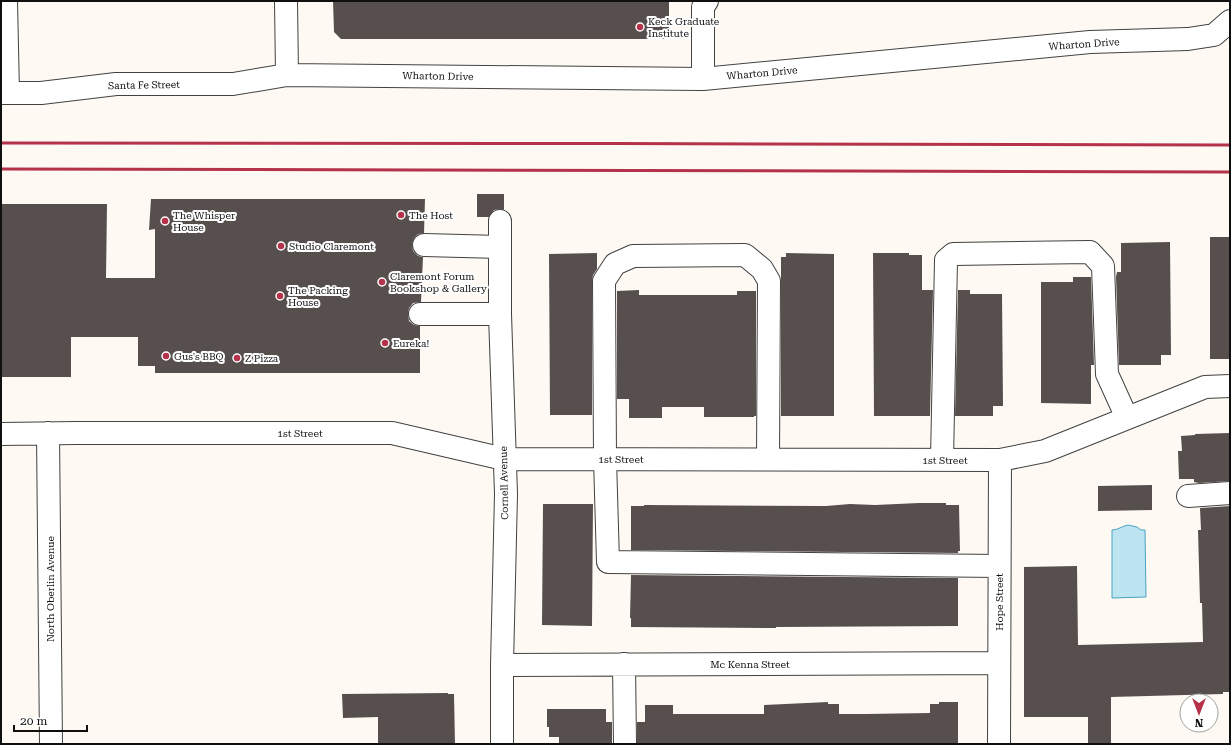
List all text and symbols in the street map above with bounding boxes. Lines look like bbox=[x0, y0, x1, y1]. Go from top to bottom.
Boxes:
place label: Keck Graduate Institute bbox=[648, 16, 720, 39]
marker: Keck Graduate Institute bbox=[635, 22, 645, 32]
street label: Wharton Drive bbox=[1048, 36, 1120, 52]
street label: Wharton Drive bbox=[726, 64, 798, 82]
street label: Wharton Drive bbox=[402, 70, 474, 82]
street label: Santa Fe Street bbox=[108, 79, 180, 91]
place label: The Whisper House bbox=[173, 210, 235, 233]
marker: The Host bbox=[396, 210, 406, 220]
place label: The Host bbox=[409, 210, 453, 221]
marker: The Whisper House bbox=[160, 216, 170, 226]
marker: Studio Claremont bbox=[276, 241, 286, 251]
place label: Studio Claremont bbox=[289, 241, 374, 252]
place label: Claremont Forum Bookshop & Gallery bbox=[390, 271, 487, 294]
marker: Claremont Forum Bookshop & Gallery bbox=[377, 277, 387, 287]
place label: The Packing House bbox=[288, 285, 348, 308]
marker: The Packing House bbox=[275, 291, 285, 301]
marker: Eureka! bbox=[380, 338, 390, 348]
place label: Eureka! bbox=[393, 338, 429, 349]
marker: Gus's BBQ bbox=[161, 351, 171, 361]
place label: Gus's BBQ bbox=[174, 351, 224, 362]
marker: Z Pizza bbox=[232, 353, 242, 363]
place label: Z Pizza bbox=[245, 353, 279, 364]
street label: 1st Street bbox=[277, 428, 323, 439]
street label: Cornell Avenue bbox=[498, 445, 510, 520]
street label: 1st Street bbox=[598, 454, 644, 465]
street label: 1st Street bbox=[922, 455, 968, 466]
street label: North Oberlin Avenue bbox=[45, 535, 56, 642]
street label: Hope Street bbox=[994, 573, 1005, 631]
street label: Mc Kenna Street bbox=[710, 659, 790, 670]
north arrow bbox=[1179, 693, 1219, 733]
scale bar bbox=[14, 707, 87, 733]
text: 20 m bbox=[20, 714, 47, 728]
text: N bbox=[1194, 716, 1203, 729]

